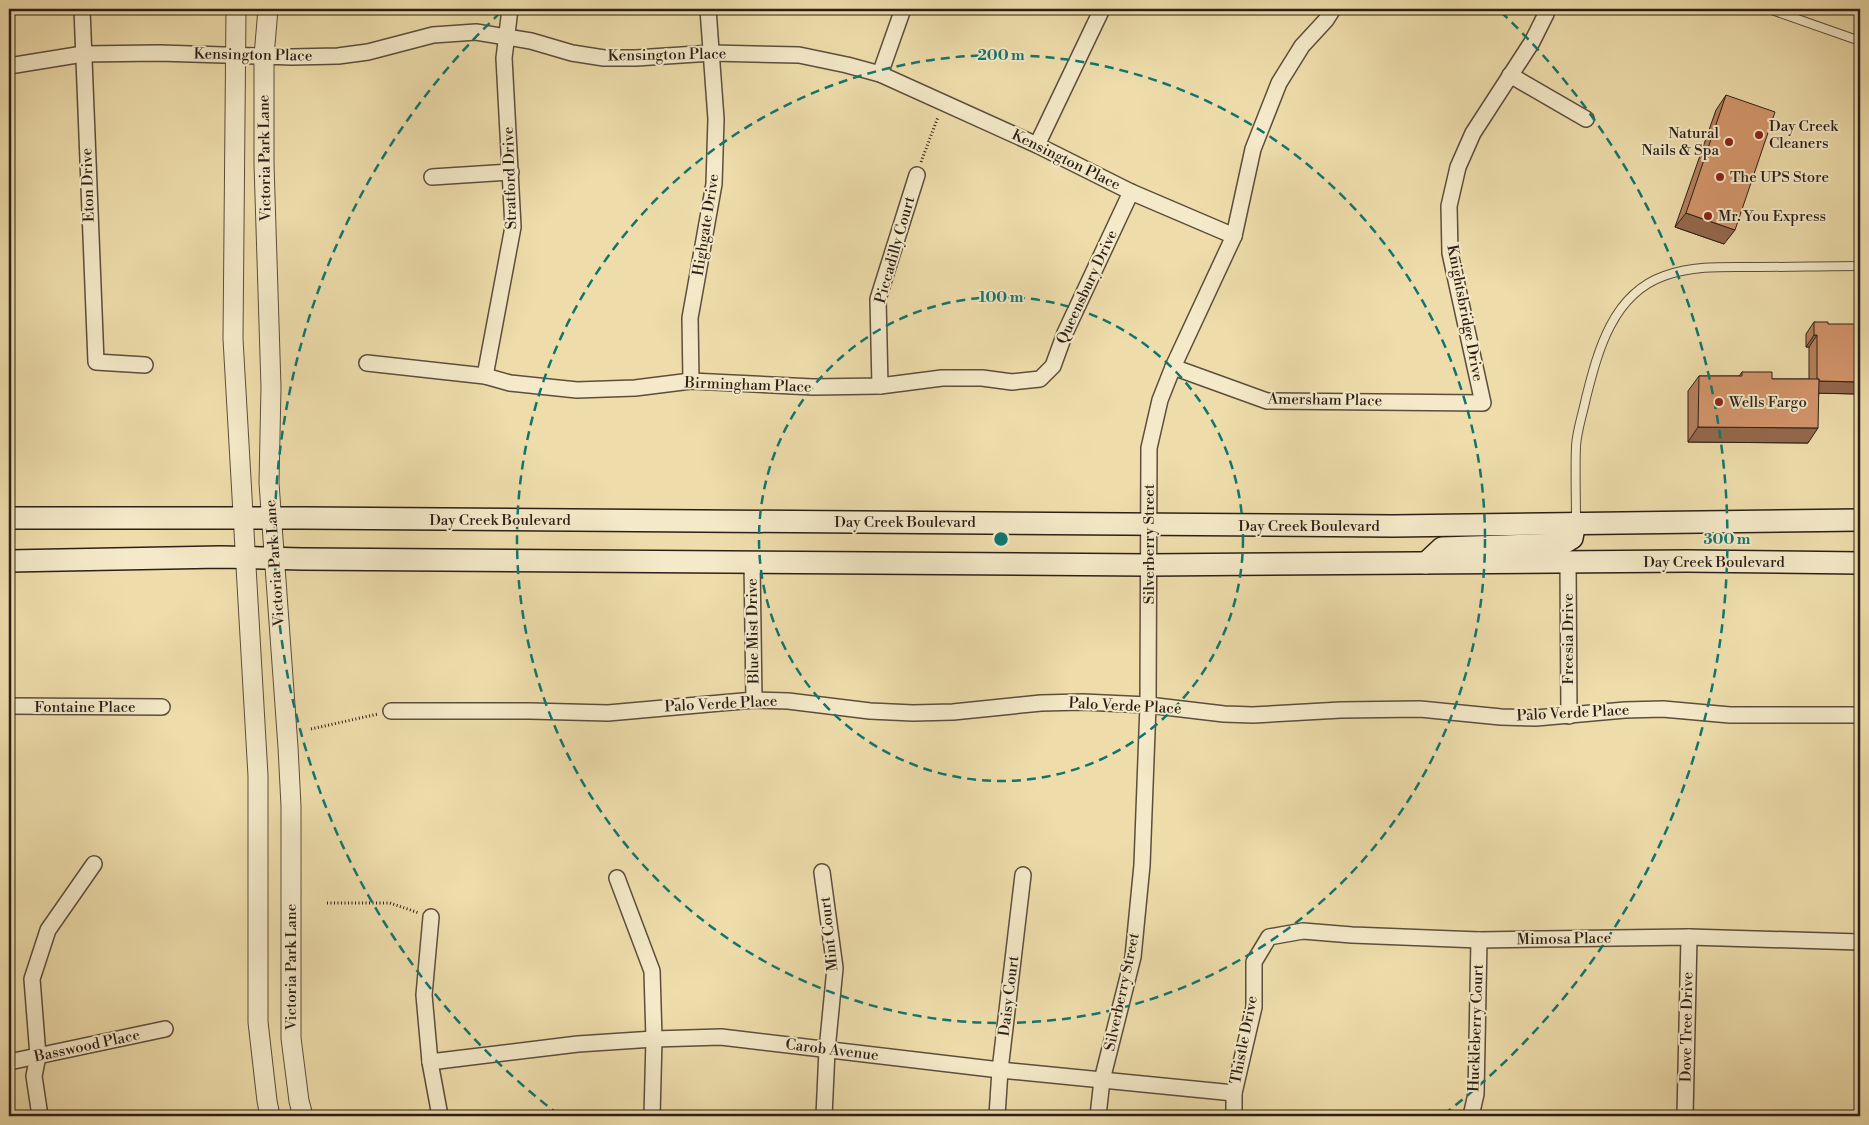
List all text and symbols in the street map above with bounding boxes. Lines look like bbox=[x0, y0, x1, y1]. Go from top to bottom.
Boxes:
street label: Kensington Place bbox=[194, 44, 312, 66]
street label: Kensington Place bbox=[608, 44, 726, 66]
text: 200 m bbox=[977, 46, 1025, 65]
street label: Victoria Park Lane bbox=[254, 94, 276, 223]
place label: Day Creek Cleaners bbox=[1769, 117, 1839, 153]
place label: Natural Nails & Spa bbox=[1641, 124, 1720, 160]
street label: Kensington Place bbox=[1009, 125, 1123, 195]
street label: Stratford Drive bbox=[499, 126, 521, 230]
marker: Day Creek Cleaners bbox=[1753, 129, 1765, 141]
marker: Natural Nails & Spa bbox=[1723, 136, 1735, 148]
street label: Eton Drive bbox=[77, 148, 99, 222]
place label: The UPS Store bbox=[1730, 168, 1829, 187]
marker: The UPS Store bbox=[1714, 171, 1726, 183]
street label: Highgate Drive bbox=[689, 173, 723, 277]
street label: Piccadilly Court bbox=[871, 194, 920, 306]
place label: Mr. You Express bbox=[1718, 207, 1826, 226]
marker: Mr. You Express bbox=[1702, 210, 1714, 222]
street label: Queensbury Drive bbox=[1052, 227, 1122, 347]
street label: Knightsbridge Drive bbox=[1442, 243, 1488, 383]
text: 100 m bbox=[979, 288, 1024, 307]
street label: Birmingham Place bbox=[683, 373, 812, 397]
street label: Amersham Place bbox=[1267, 389, 1382, 410]
place label: Wells Fargo bbox=[1728, 393, 1807, 412]
marker: Wells Fargo bbox=[1713, 396, 1725, 408]
street label: Silverberry Street bbox=[1140, 483, 1159, 604]
street label: Victoria Park Lane bbox=[261, 499, 289, 628]
street label: Day Creek Boulevard bbox=[429, 511, 571, 530]
street label: Day Creek Boulevard bbox=[834, 513, 976, 532]
street label: Day Creek Boulevard bbox=[1238, 517, 1380, 536]
centre of rings bbox=[992, 530, 1010, 548]
text: 300 m bbox=[1704, 530, 1751, 549]
street label: Day Creek Boulevard bbox=[1643, 553, 1785, 572]
street label: Blue Mist Drive bbox=[743, 578, 763, 685]
street label: Freesia Drive bbox=[1559, 593, 1578, 685]
street label: Palo Verde Place bbox=[664, 692, 778, 716]
street label: Palo Verde Place bbox=[1068, 694, 1182, 718]
street label: Fontaine Place bbox=[34, 698, 136, 717]
street label: Palo Verde Place bbox=[1516, 701, 1630, 725]
street label: Mint Court bbox=[816, 895, 842, 972]
street label: Victoria Park Lane bbox=[282, 904, 301, 1031]
street label: Mimosa Place bbox=[1517, 929, 1611, 949]
street label: Silverberry Street bbox=[1100, 931, 1144, 1053]
street label: Daisy Court bbox=[995, 954, 1023, 1037]
street label: Huckleberry Court bbox=[1464, 963, 1488, 1092]
street label: Dove Tree Drive bbox=[1677, 972, 1697, 1082]
street label: Thistle Drive bbox=[1226, 994, 1262, 1086]
street label: Basswood Place bbox=[31, 1026, 142, 1067]
street label: Carob Avenue bbox=[784, 1035, 880, 1065]

